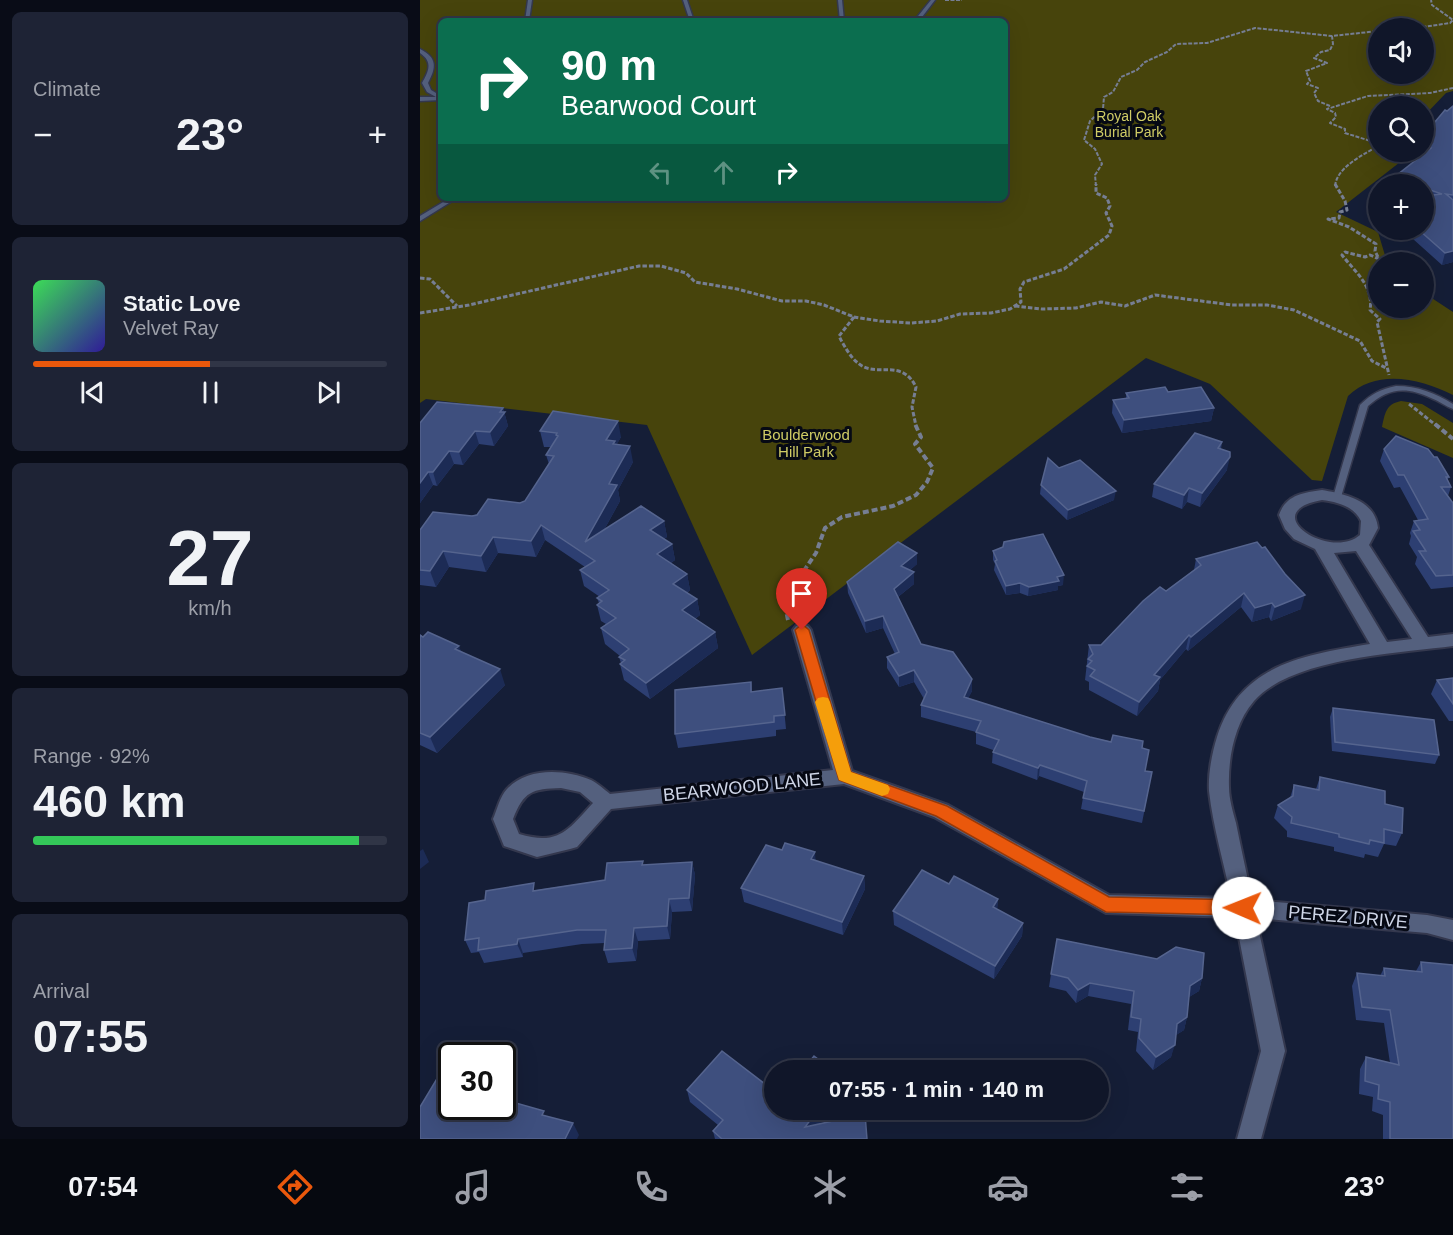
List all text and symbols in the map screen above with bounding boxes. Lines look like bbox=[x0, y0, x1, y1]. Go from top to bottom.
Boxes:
map controls bbox=[1368, 18, 1434, 318]
button: sound bbox=[1368, 18, 1434, 84]
icon: right bbox=[462, 42, 540, 120]
text: 90 m bbox=[561, 42, 657, 89]
text: Climate bbox=[33, 78, 101, 100]
text: Bearwood Court bbox=[561, 91, 756, 121]
button: search bbox=[1368, 96, 1434, 162]
park label: Royal Oak Burial Park bbox=[1095, 108, 1164, 140]
text: 23° bbox=[176, 109, 244, 160]
text: − bbox=[33, 116, 52, 153]
text: + bbox=[368, 116, 387, 153]
icon: left bbox=[644, 156, 677, 189]
icon: ahead bbox=[707, 156, 740, 189]
icon: right bbox=[770, 156, 803, 189]
button: + bbox=[1368, 174, 1434, 240]
button: − bbox=[1368, 252, 1434, 318]
text: Static Love bbox=[123, 291, 240, 316]
text: Velvet Ray bbox=[123, 317, 219, 339]
icon: previous bbox=[76, 376, 109, 409]
icon: pause bbox=[194, 376, 227, 409]
icon: next bbox=[312, 376, 345, 409]
park label: Boulderwood Hill Park bbox=[762, 426, 850, 460]
text: 27 bbox=[167, 514, 253, 602]
pin bbox=[776, 568, 827, 630]
icon: arrive bbox=[785, 577, 818, 610]
text: km/h bbox=[188, 597, 232, 619]
text: Range · 92% bbox=[33, 745, 150, 767]
street label: BEARWOOD LANE bbox=[662, 769, 822, 805]
text: 460 km bbox=[33, 776, 186, 827]
position arrow bbox=[1211, 876, 1275, 940]
street label: PEREZ DRIVE bbox=[1287, 902, 1409, 932]
text: Arrival bbox=[33, 980, 90, 1002]
text: 07:55 bbox=[33, 1011, 148, 1062]
speed limit sign: 30 bbox=[438, 1042, 516, 1120]
text: 07:55 · 1 min · 140 m bbox=[829, 1077, 1044, 1102]
icon: directions bbox=[274, 1166, 316, 1208]
icon: music bbox=[452, 1166, 494, 1208]
icon: phone bbox=[630, 1166, 672, 1208]
icon: climate bbox=[809, 1166, 851, 1208]
icon: car bbox=[987, 1166, 1029, 1208]
icon: filters bbox=[1166, 1166, 1208, 1208]
text: 07:54 bbox=[68, 1172, 137, 1202]
text: 23° bbox=[1344, 1172, 1385, 1202]

